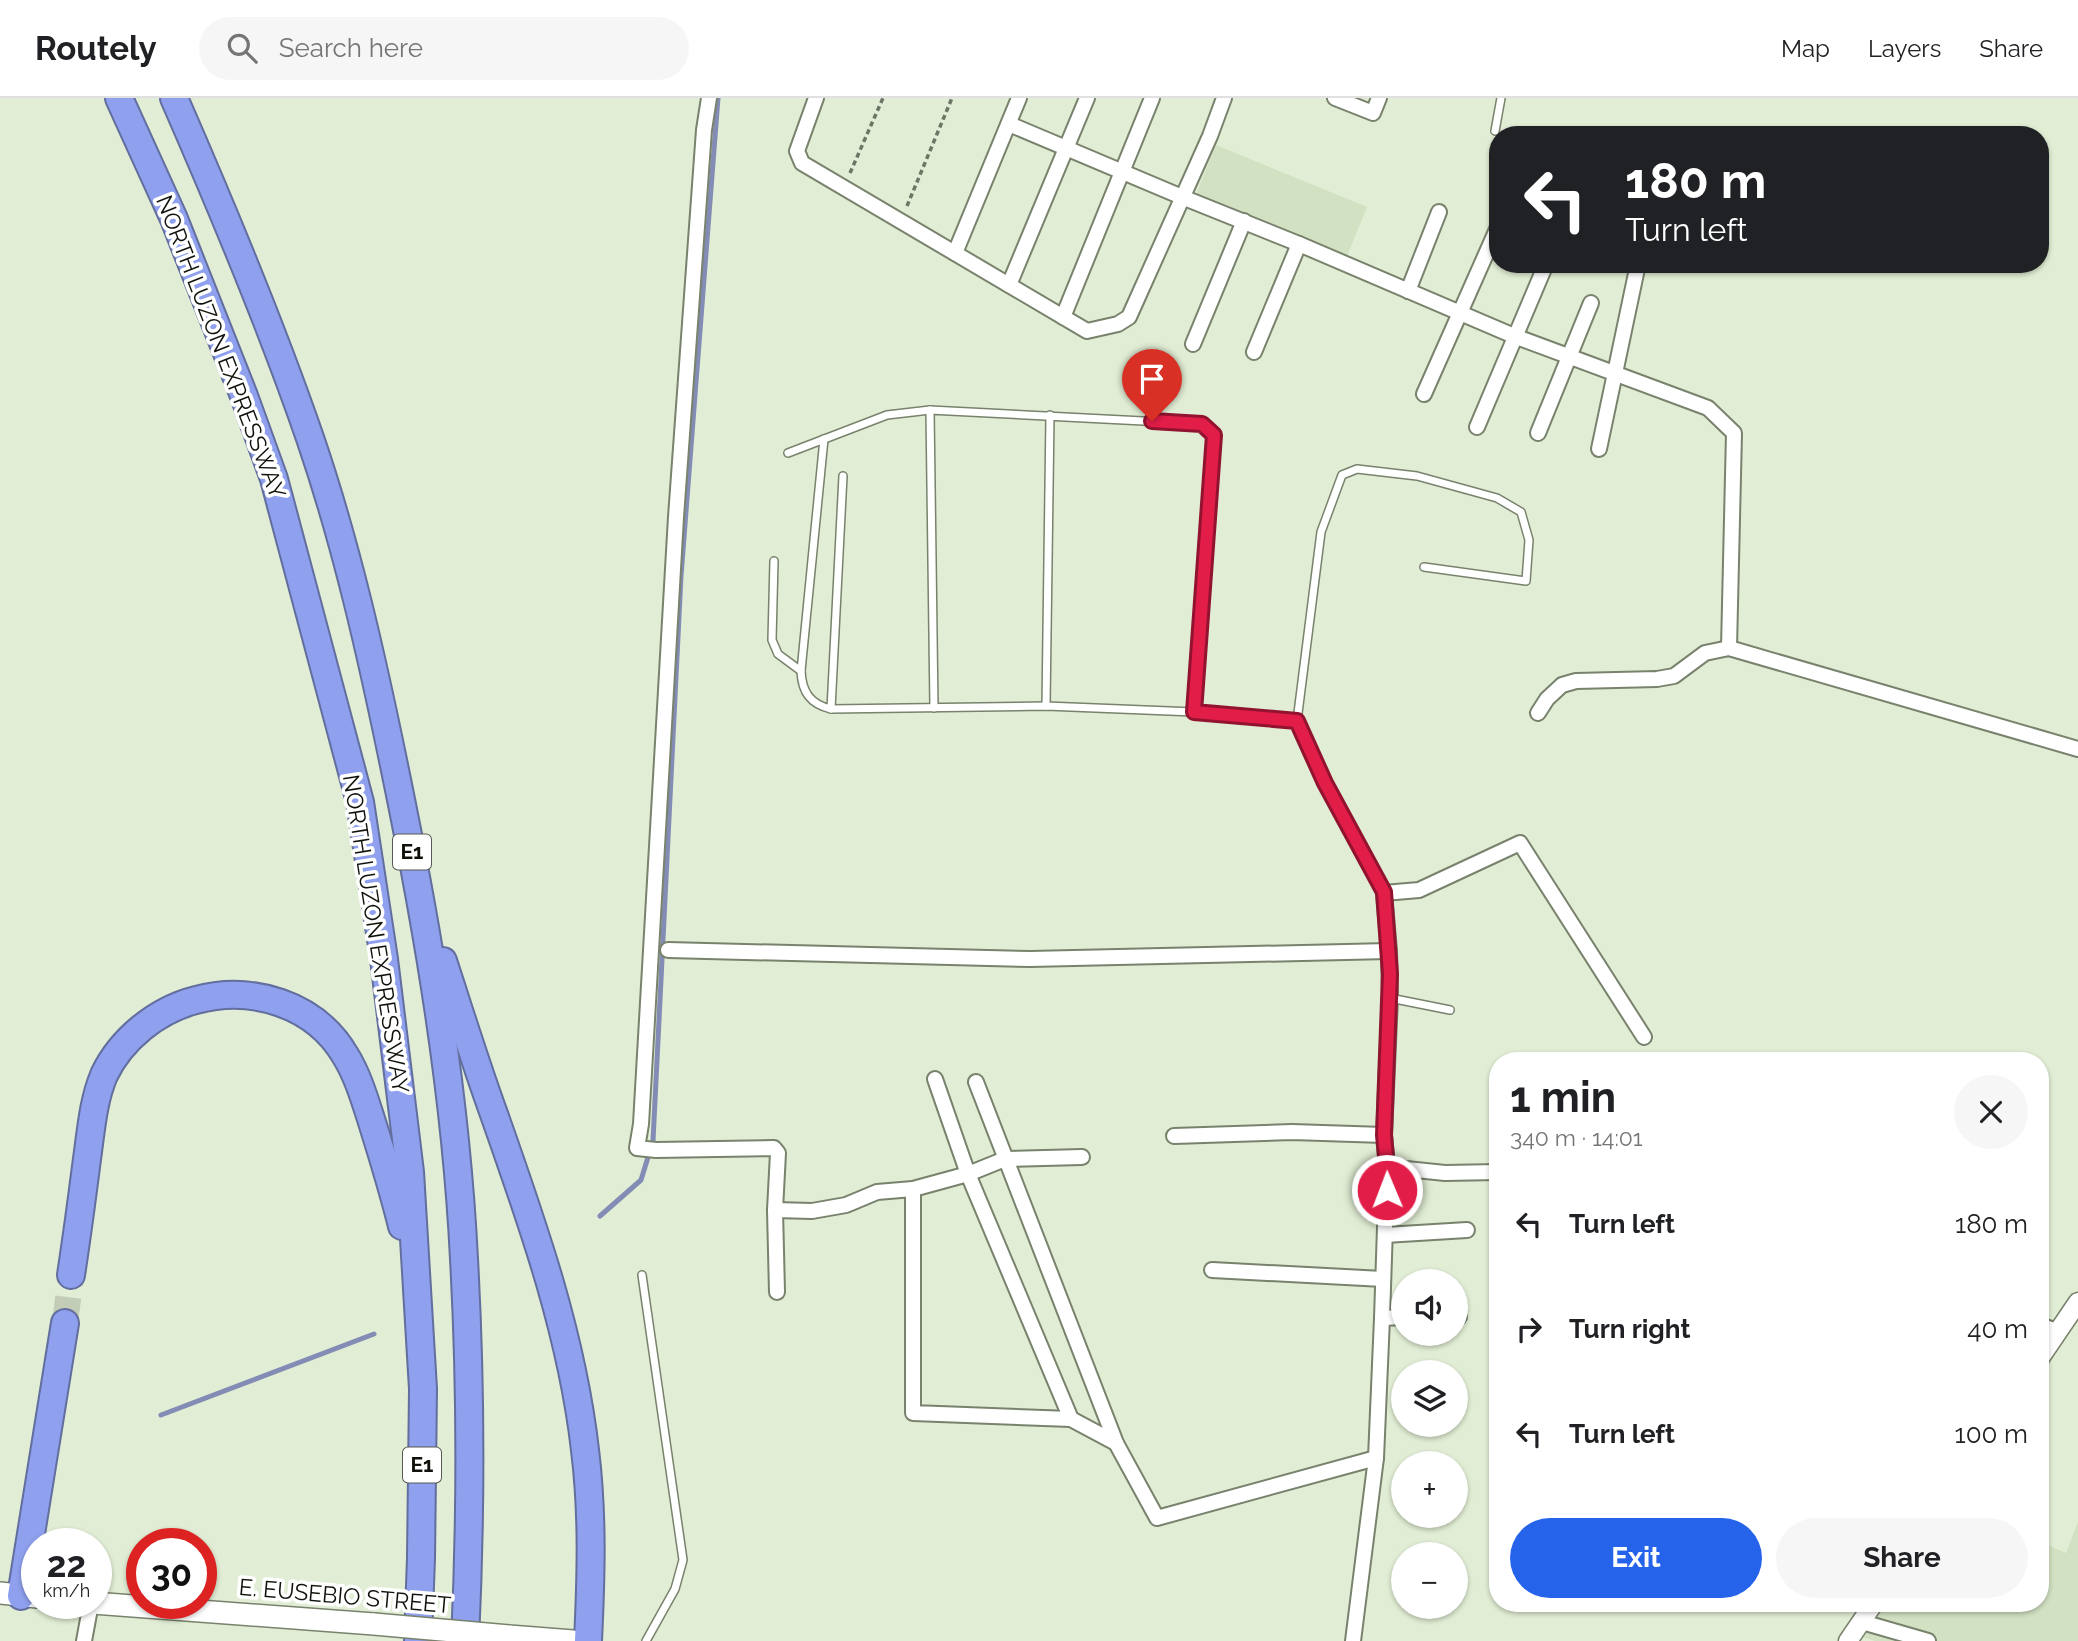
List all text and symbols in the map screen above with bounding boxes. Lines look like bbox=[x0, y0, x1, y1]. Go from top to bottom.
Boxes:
search box bbox=[199, 17, 689, 80]
text: Routely bbox=[35, 29, 157, 68]
icon: search bbox=[223, 29, 261, 67]
text: Search here bbox=[279, 33, 423, 63]
text: Map bbox=[1781, 34, 1830, 63]
text: Layers bbox=[1868, 34, 1941, 63]
text: Share bbox=[1979, 34, 2043, 63]
text: 180 m bbox=[1625, 152, 1766, 209]
icon: left bbox=[1510, 154, 1601, 245]
street label: NORTH LUZON EXPRESSWAY bbox=[151, 191, 292, 502]
text: Turn left bbox=[1625, 211, 1747, 248]
pin bbox=[1122, 349, 1182, 421]
icon: arrive bbox=[1133, 360, 1171, 398]
street label: NORTH LUZON EXPRESSWAY bbox=[338, 773, 415, 1095]
road number: E1 bbox=[393, 834, 431, 870]
text: 1 min bbox=[1510, 1073, 1616, 1122]
button: close bbox=[1954, 1075, 2028, 1149]
text: 340 m · 14:01 bbox=[1510, 1124, 1643, 1151]
position arrow bbox=[1350, 1153, 1424, 1227]
icon: left bbox=[1510, 1205, 1548, 1243]
text: Turn left bbox=[1569, 1209, 1675, 1239]
text: 180 m bbox=[1955, 1209, 2028, 1239]
map controls bbox=[1391, 1269, 1468, 1619]
button: sound bbox=[1391, 1269, 1468, 1346]
icon: right bbox=[1510, 1310, 1548, 1348]
text: Turn right bbox=[1569, 1314, 1690, 1344]
text: 40 m bbox=[1967, 1314, 2028, 1344]
button: layers bbox=[1391, 1360, 1468, 1437]
icon: left bbox=[1510, 1415, 1548, 1453]
text: Turn left bbox=[1569, 1419, 1675, 1449]
text: 100 m bbox=[1955, 1419, 2028, 1449]
road number: E1 bbox=[403, 1448, 441, 1482]
button: + bbox=[1391, 1451, 1468, 1528]
button: Exit bbox=[1510, 1518, 1762, 1598]
button: Share bbox=[1776, 1518, 2028, 1598]
speed limit sign: 30 bbox=[126, 1528, 217, 1619]
button: − bbox=[1391, 1542, 1468, 1619]
text: 22 bbox=[47, 1544, 86, 1585]
street label: E. EUSEBIO STREET bbox=[238, 1573, 452, 1618]
text: km/h bbox=[43, 1580, 90, 1601]

